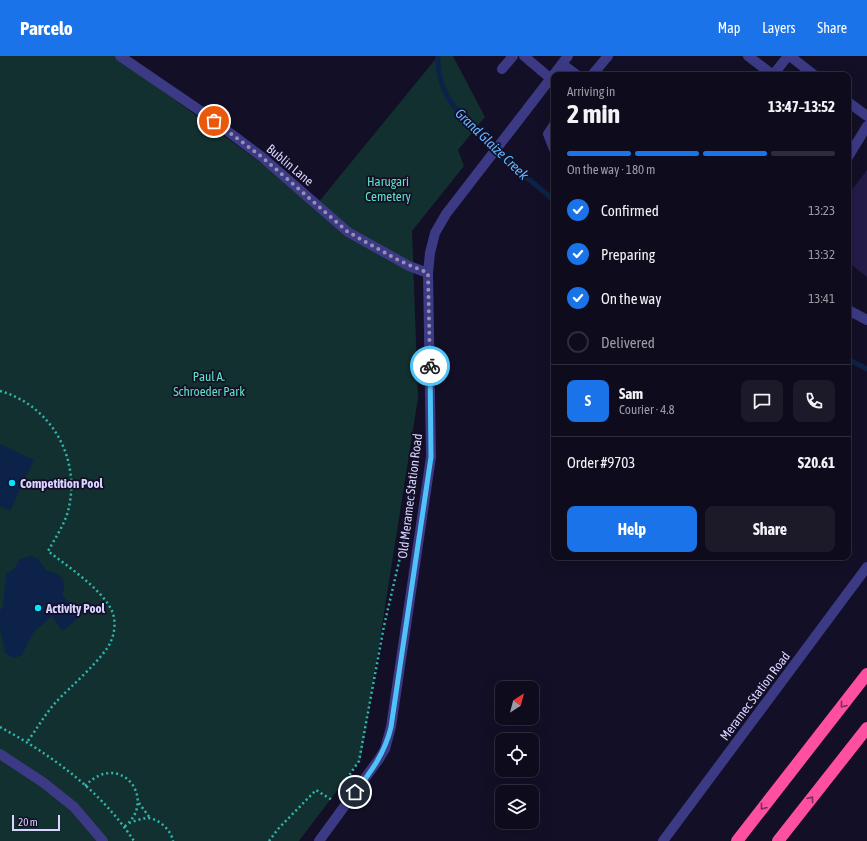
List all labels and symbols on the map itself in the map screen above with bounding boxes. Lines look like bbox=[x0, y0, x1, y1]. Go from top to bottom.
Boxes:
pin bbox=[197, 104, 231, 138]
water label: Grand Glaize Creek bbox=[452, 105, 532, 183]
street label: Bublin Lane bbox=[264, 141, 316, 189]
park label: Harugari Cemetery bbox=[365, 174, 411, 204]
courier bbox=[410, 346, 450, 386]
park label: Paul A. Schroeder Park bbox=[173, 369, 245, 399]
street label: Old Meramec Station Road bbox=[395, 433, 425, 559]
place label: Competition Pool bbox=[20, 476, 104, 491]
marker: Competition Pool bbox=[7, 478, 17, 488]
place label: Activity Pool bbox=[45, 601, 106, 616]
marker: Activity Pool bbox=[33, 603, 43, 613]
street label: Meramec Station Road bbox=[717, 649, 793, 743]
north arrow bbox=[495, 681, 539, 725]
one-way arrow bbox=[841, 701, 848, 708]
pin bbox=[338, 775, 372, 809]
one-way arrow bbox=[807, 797, 814, 804]
one-way arrow bbox=[760, 803, 767, 810]
scale bar bbox=[12, 813, 60, 832]

